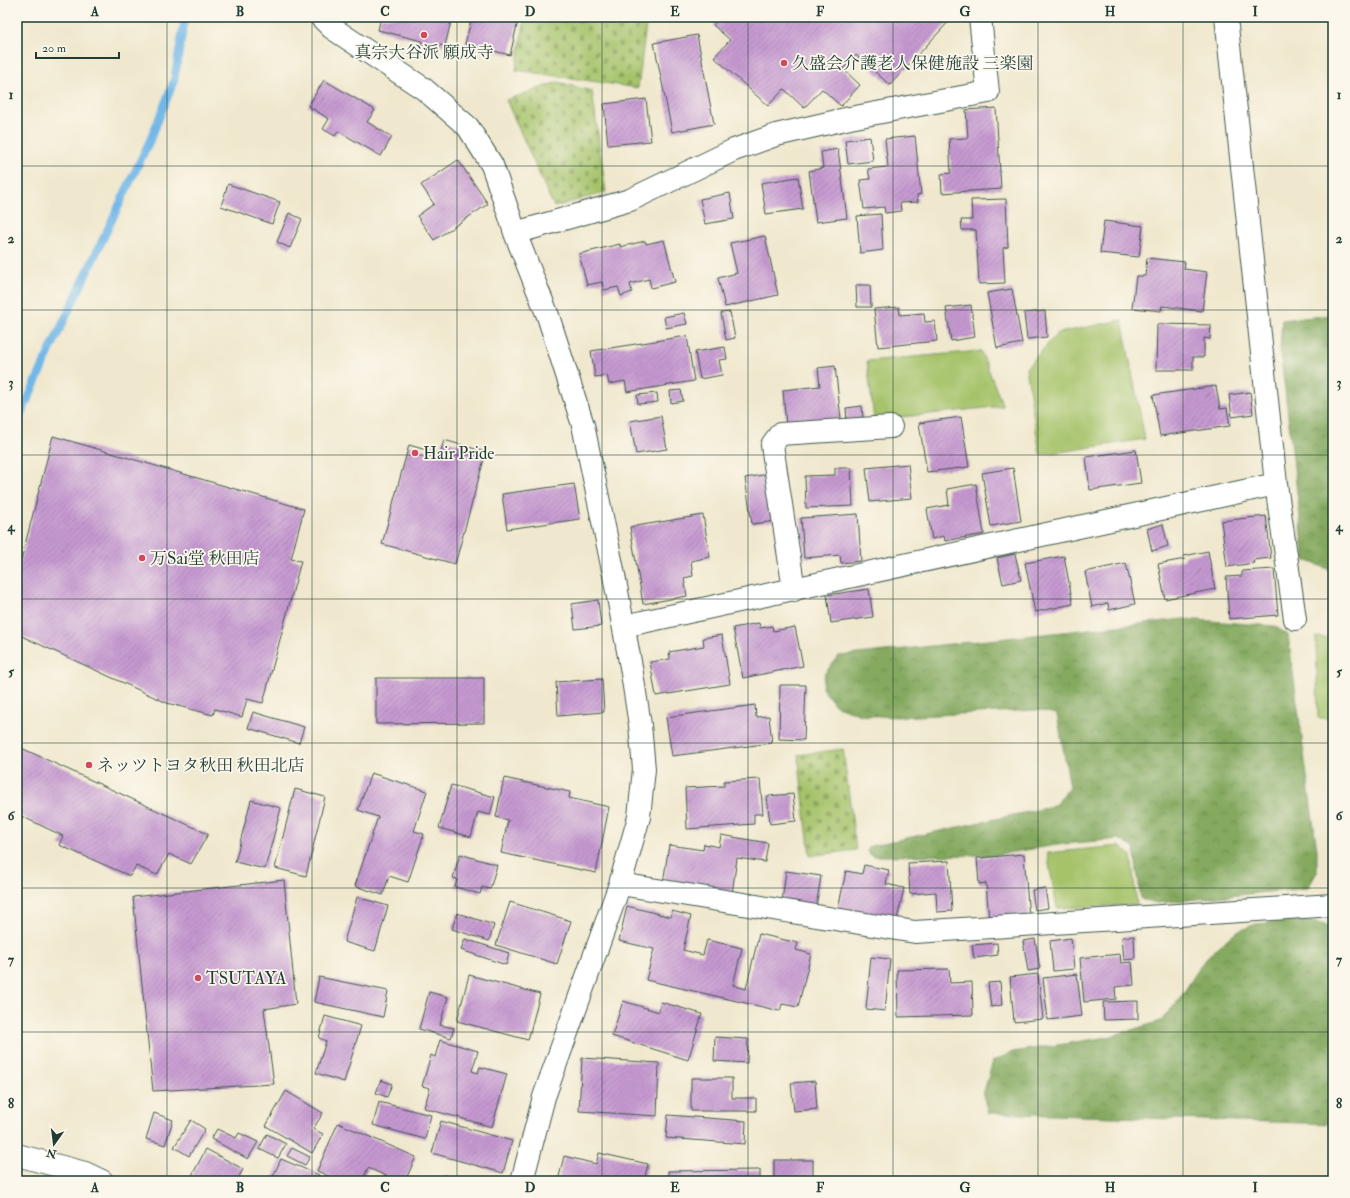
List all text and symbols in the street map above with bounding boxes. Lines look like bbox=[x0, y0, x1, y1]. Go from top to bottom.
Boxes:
text: A bbox=[90, 4, 100, 20]
text: B bbox=[236, 4, 244, 20]
text: C bbox=[380, 4, 390, 20]
text: D bbox=[525, 4, 536, 20]
text: E bbox=[670, 4, 680, 20]
text: F bbox=[816, 4, 825, 20]
text: G bbox=[960, 4, 971, 20]
text: H bbox=[1105, 4, 1116, 20]
text: I bbox=[1252, 4, 1258, 20]
marker: 真宗大谷派 願成寺 bbox=[419, 30, 429, 40]
scale bar bbox=[36, 34, 119, 60]
text: 20 m bbox=[42, 41, 67, 56]
place label: 真宗大谷派 願成寺 bbox=[354, 42, 494, 63]
place label: 久盛会介護老人保健施設 三楽園 bbox=[792, 53, 1034, 74]
marker: 久盛会介護老人保健施設 三楽園 bbox=[779, 58, 789, 68]
text: 1 bbox=[9, 87, 14, 103]
text: 1 bbox=[1337, 87, 1342, 103]
text: 2 bbox=[8, 231, 15, 247]
text: 2 bbox=[1336, 231, 1343, 247]
text: 3 bbox=[9, 375, 14, 391]
text: 3 bbox=[1337, 375, 1342, 391]
place label: Hair Pride bbox=[423, 443, 494, 464]
marker: Hair Pride bbox=[410, 448, 420, 458]
text: 4 bbox=[6, 519, 15, 535]
text: 4 bbox=[1334, 519, 1343, 535]
place label: 万Sai堂 秋田店 bbox=[150, 548, 260, 569]
marker: 万Sai堂 秋田店 bbox=[137, 553, 147, 563]
text: 5 bbox=[8, 664, 14, 680]
text: 5 bbox=[1336, 664, 1342, 680]
place label: ネッツトヨタ秋田 秋田北店 bbox=[97, 755, 305, 776]
marker: ネッツトヨタ秋田 秋田北店 bbox=[84, 760, 94, 770]
text: 6 bbox=[8, 808, 16, 824]
text: 6 bbox=[1336, 808, 1344, 824]
text: 7 bbox=[8, 952, 15, 968]
text: 7 bbox=[1336, 952, 1343, 968]
place label: TSUTAYA bbox=[206, 968, 287, 989]
marker: TSUTAYA bbox=[193, 973, 203, 983]
text: 8 bbox=[8, 1096, 14, 1112]
text: 8 bbox=[1336, 1096, 1342, 1112]
north arrow bbox=[34, 1124, 74, 1164]
text: N bbox=[44, 1145, 59, 1161]
text: A bbox=[90, 1180, 100, 1196]
text: B bbox=[236, 1180, 244, 1196]
text: C bbox=[380, 1180, 390, 1196]
text: D bbox=[525, 1180, 536, 1196]
text: E bbox=[670, 1180, 680, 1196]
text: F bbox=[816, 1180, 825, 1196]
text: G bbox=[960, 1180, 971, 1196]
text: H bbox=[1105, 1180, 1116, 1196]
text: I bbox=[1252, 1180, 1258, 1196]

